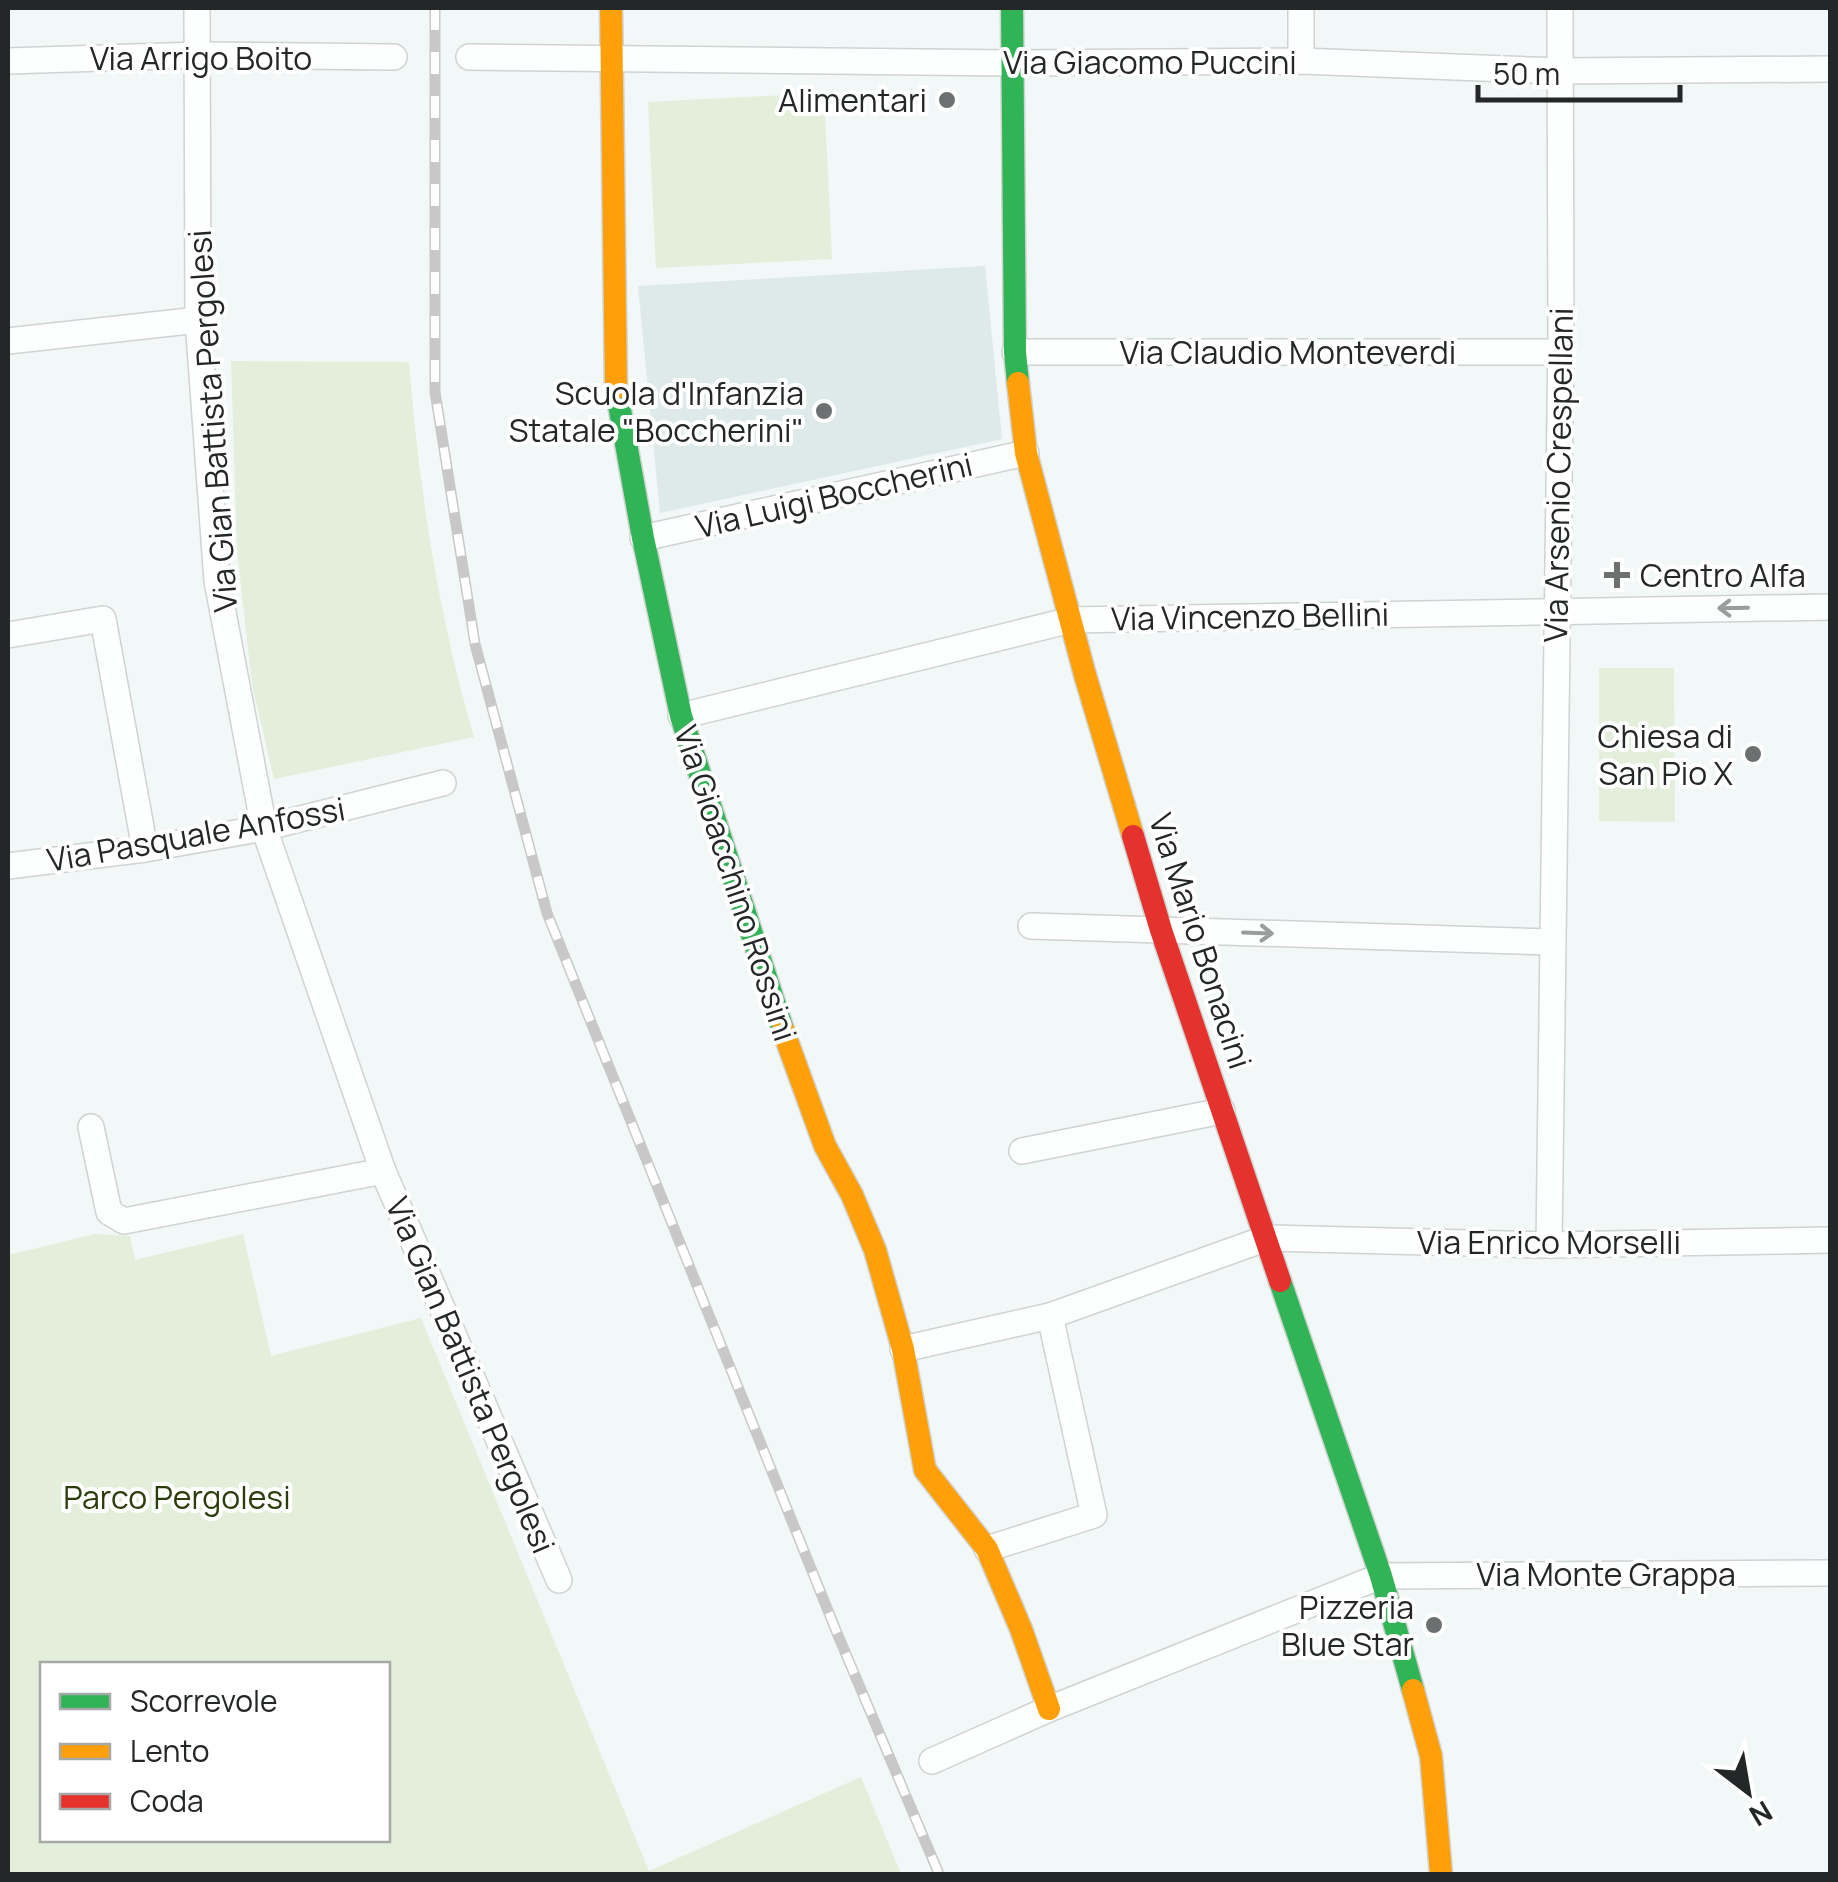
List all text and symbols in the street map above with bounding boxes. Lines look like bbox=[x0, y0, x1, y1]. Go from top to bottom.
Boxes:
street label: Via Arrigo Boito bbox=[90, 36, 312, 80]
street label: Via Giacomo Puccini bbox=[1003, 40, 1297, 84]
scale bar bbox=[1478, 40, 1680, 102]
text: 50 m bbox=[1493, 53, 1560, 94]
place label: Alimentari bbox=[778, 78, 927, 122]
marker: Alimentari bbox=[936, 89, 958, 111]
street label: Via Gian Battista Pergolesi bbox=[177, 228, 247, 614]
street label: Via Arsenio Crespellani bbox=[1533, 307, 1583, 643]
street label: Via Claudio Monteverdi bbox=[1120, 330, 1456, 374]
place label: Scuola d'Infanzia Statale "Boccherini" bbox=[509, 371, 804, 452]
marker: Scuola d'Infanzia Statale "Boccherini" bbox=[813, 400, 835, 422]
street label: Via Luigi Boccherini bbox=[691, 442, 977, 548]
place label: Centro Alfa bbox=[1640, 553, 1806, 597]
marker: Centro Alfa bbox=[1604, 562, 1630, 588]
street label: Via Vincenzo Bellini bbox=[1111, 592, 1389, 640]
one-way arrow bbox=[1718, 599, 1750, 618]
place label: Chiesa di San Pio X bbox=[1598, 714, 1734, 795]
street label: Via Gioacchino Rossini bbox=[664, 720, 808, 1046]
marker: Chiesa di San Pio X bbox=[1742, 743, 1764, 765]
street label: Via Pasquale Anfossi bbox=[44, 786, 348, 882]
street label: Via Mario Bonacini bbox=[1139, 808, 1263, 1074]
one-way arrow bbox=[1242, 924, 1274, 943]
street label: Via Gian Battista Pergolesi bbox=[376, 1190, 566, 1560]
street label: Via Enrico Morselli bbox=[1417, 1220, 1681, 1264]
park label: Parco Pergolesi bbox=[63, 1475, 291, 1519]
street label: Via Monte Grappa bbox=[1476, 1552, 1736, 1596]
place label: Pizzeria Blue Star bbox=[1281, 1585, 1414, 1666]
marker: Pizzeria Blue Star bbox=[1423, 1614, 1445, 1636]
legend bbox=[40, 1662, 390, 1842]
text: Scorrevole bbox=[130, 1680, 278, 1721]
text: Lento bbox=[130, 1730, 209, 1771]
north arrow bbox=[1698, 1742, 1798, 1842]
text: Coda bbox=[130, 1780, 204, 1821]
text: N bbox=[1743, 1793, 1780, 1836]

